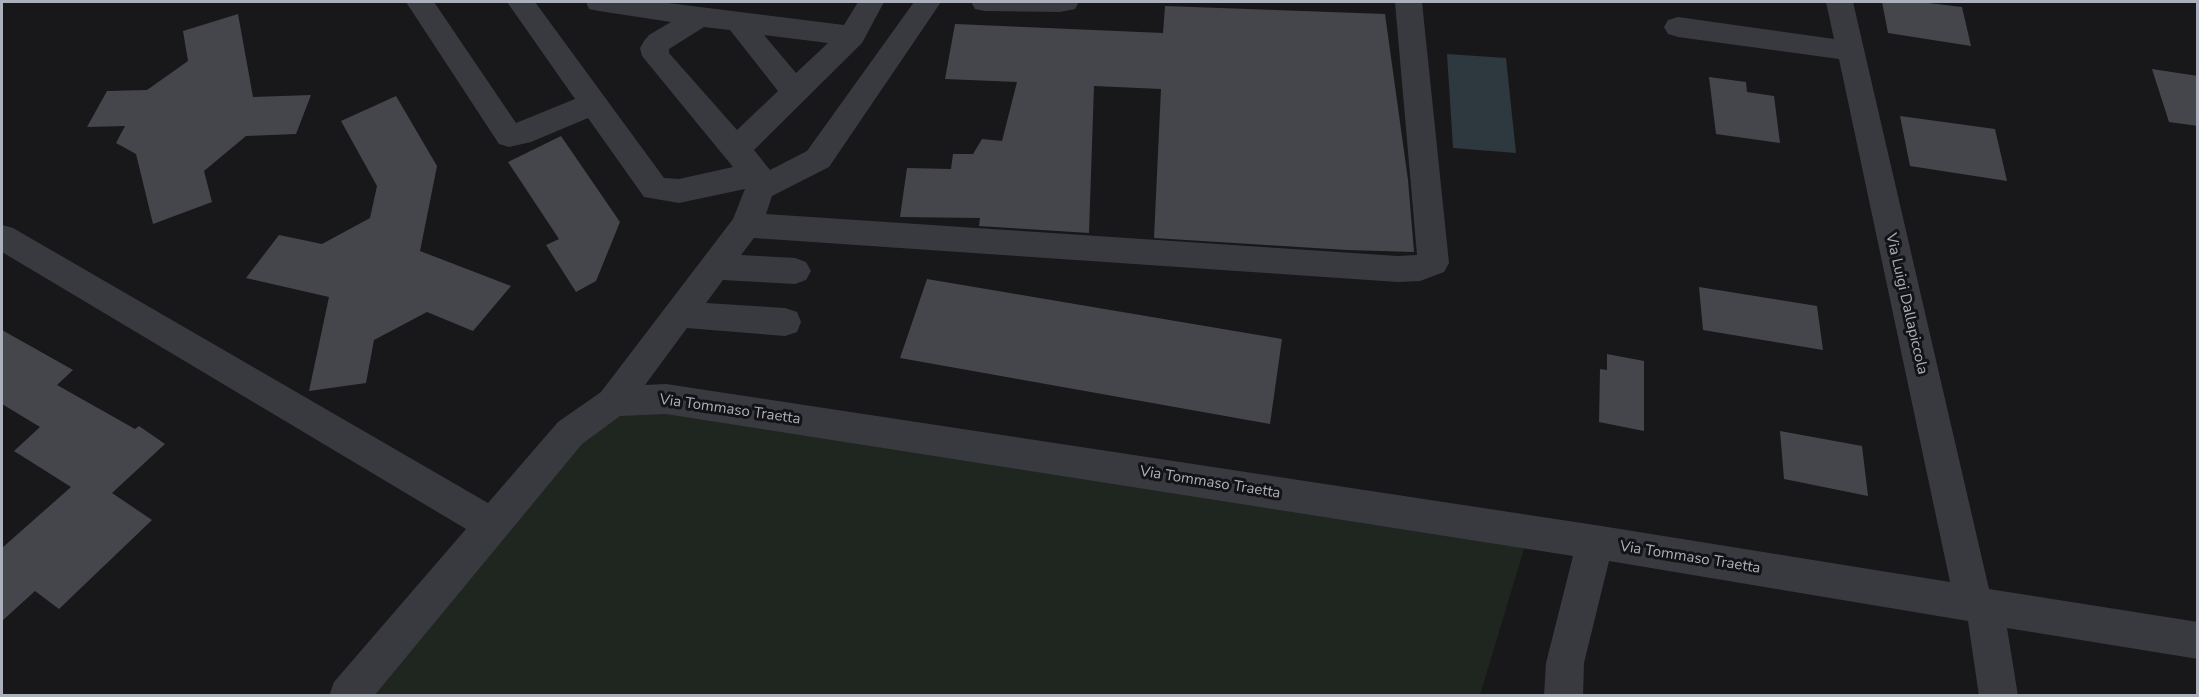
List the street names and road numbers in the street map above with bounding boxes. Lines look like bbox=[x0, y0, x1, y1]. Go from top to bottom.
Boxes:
street label: Via Luigi Dallapiccola bbox=[1881, 232, 1931, 376]
street label: Via Tommaso Traetta bbox=[658, 391, 802, 429]
street label: Via Tommaso Traetta bbox=[1138, 463, 1282, 503]
street label: Via Tommaso Traetta bbox=[1618, 538, 1762, 578]

